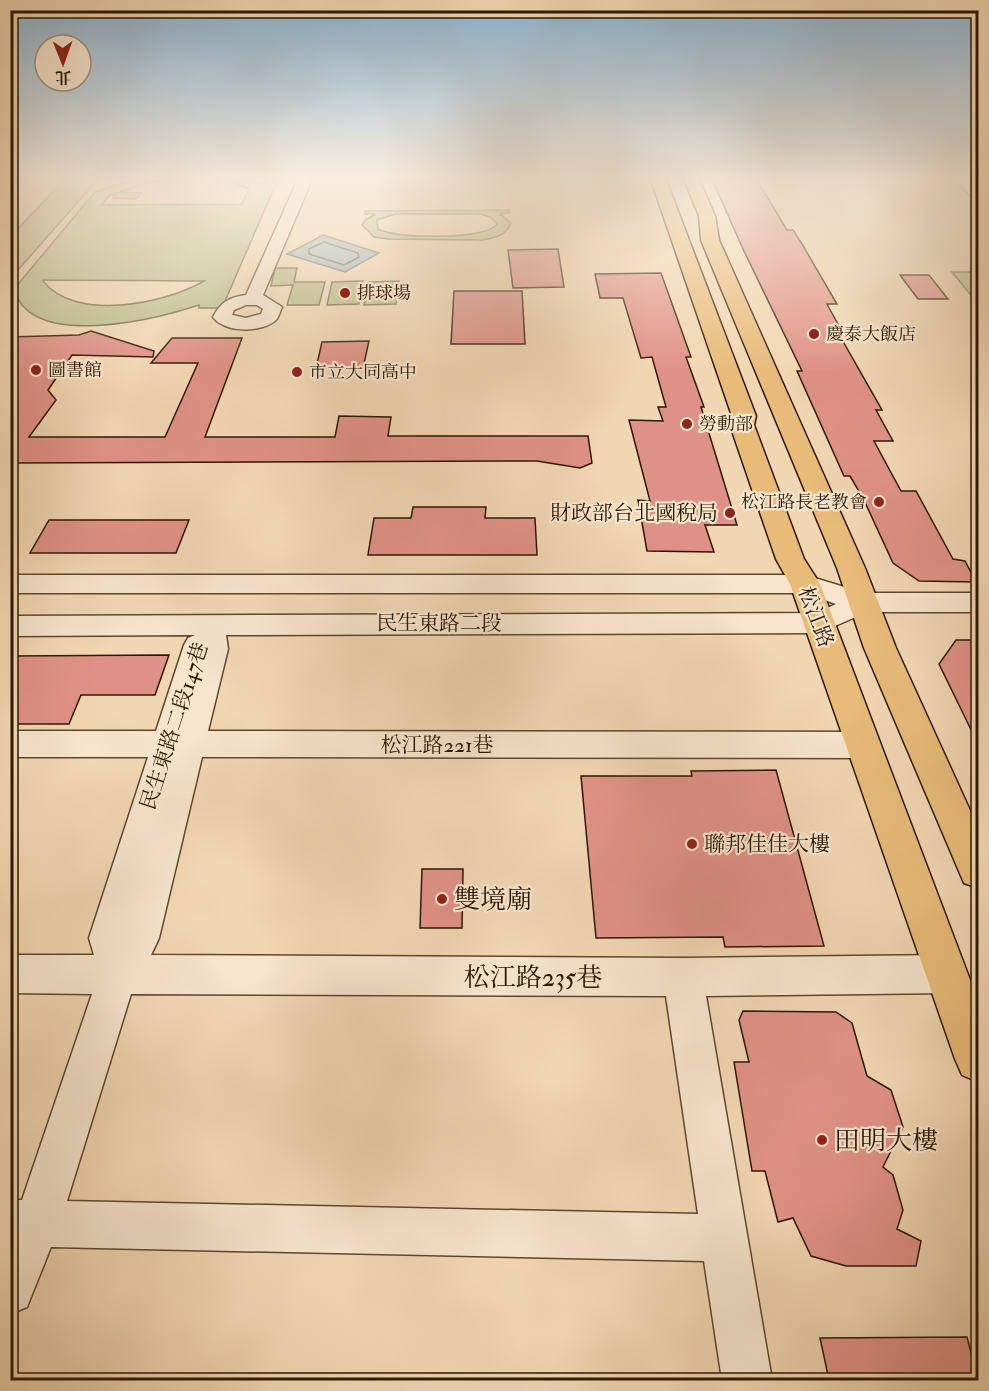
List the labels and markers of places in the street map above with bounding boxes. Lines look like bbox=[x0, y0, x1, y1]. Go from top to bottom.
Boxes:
place label: 排球場 bbox=[357, 282, 411, 305]
marker: 排球場 bbox=[338, 286, 352, 300]
place label: 慶泰大飯店 bbox=[826, 323, 916, 346]
marker: 慶泰大飯店 bbox=[807, 327, 821, 341]
place label: 圖書館 bbox=[48, 359, 102, 382]
place label: 市立大同高中 bbox=[309, 361, 417, 384]
marker: 圖書館 bbox=[29, 363, 43, 377]
marker: 市立大同高中 bbox=[290, 365, 304, 379]
place label: 勞動部 bbox=[699, 413, 753, 436]
marker: 勞動部 bbox=[680, 417, 694, 431]
place label: 松江路長老教會 bbox=[741, 491, 867, 514]
marker: 松江路長老教會 bbox=[872, 495, 886, 509]
place label: 財政部台北國稅局 bbox=[550, 500, 718, 527]
marker: 財政部台北國稅局 bbox=[723, 506, 737, 520]
place label: 聯邦佳佳大樓 bbox=[704, 831, 830, 858]
marker: 聯邦佳佳大樓 bbox=[685, 837, 699, 851]
place label: 雙境廟 bbox=[454, 884, 532, 916]
marker: 雙境廟 bbox=[435, 892, 449, 906]
place label: 田明大樓 bbox=[834, 1125, 938, 1157]
marker: 田明大樓 bbox=[815, 1133, 829, 1147]

